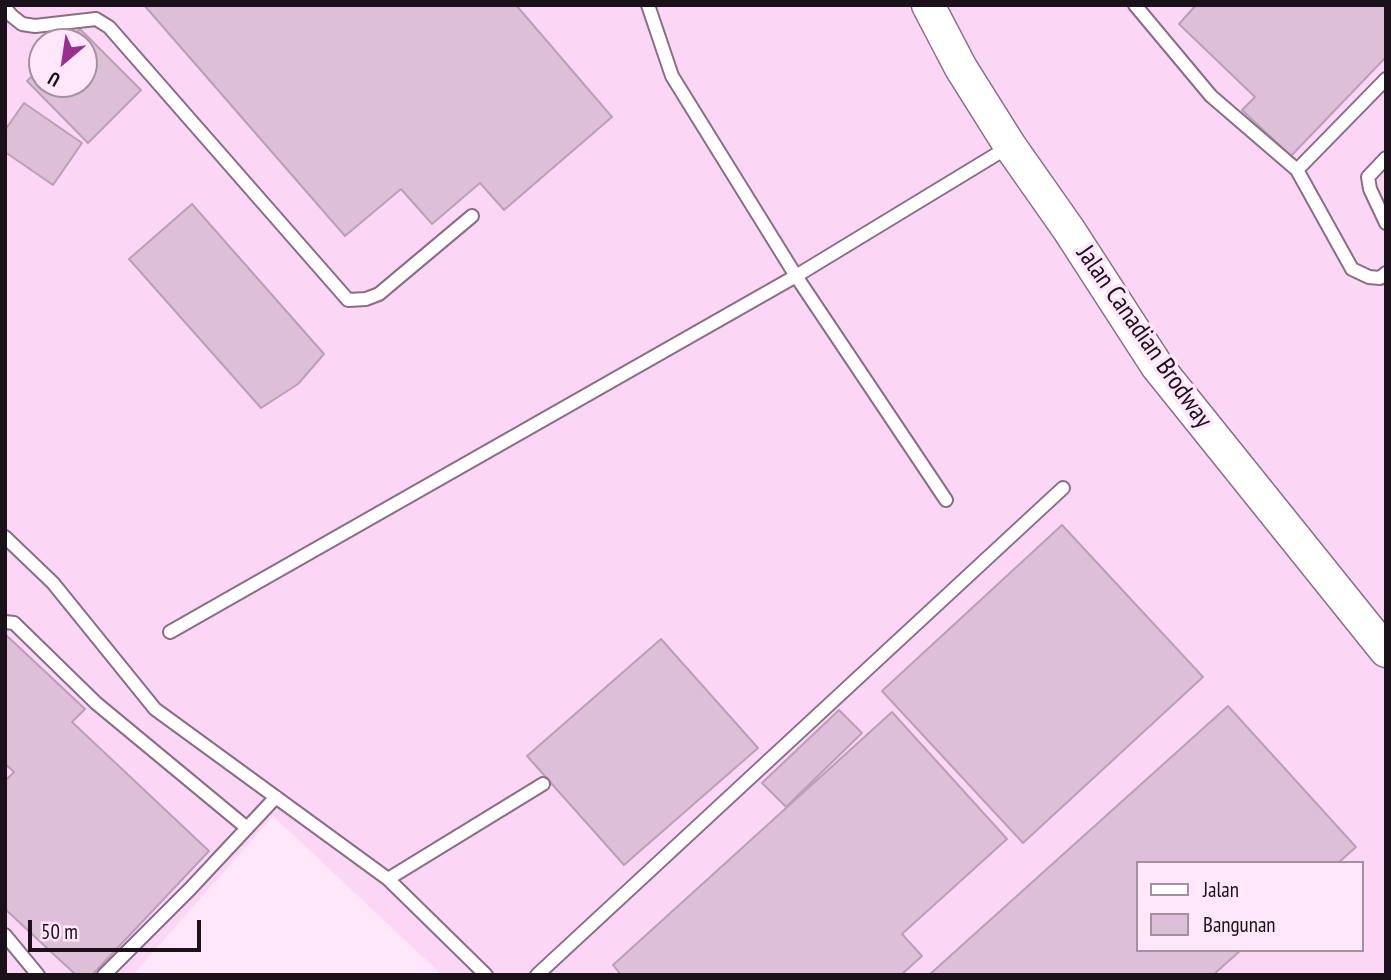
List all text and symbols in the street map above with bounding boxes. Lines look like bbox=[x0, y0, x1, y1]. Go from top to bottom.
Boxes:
north arrow bbox=[28, 28, 98, 98]
text: U bbox=[44, 67, 64, 92]
street label: Jalan Canadian Brodway bbox=[1069, 240, 1219, 434]
legend bbox=[1136, 861, 1363, 952]
text: Jalan bbox=[1203, 876, 1239, 903]
scale bar bbox=[32, 906, 205, 950]
text: Bangunan bbox=[1203, 911, 1276, 938]
text: 50 m bbox=[41, 918, 78, 945]

